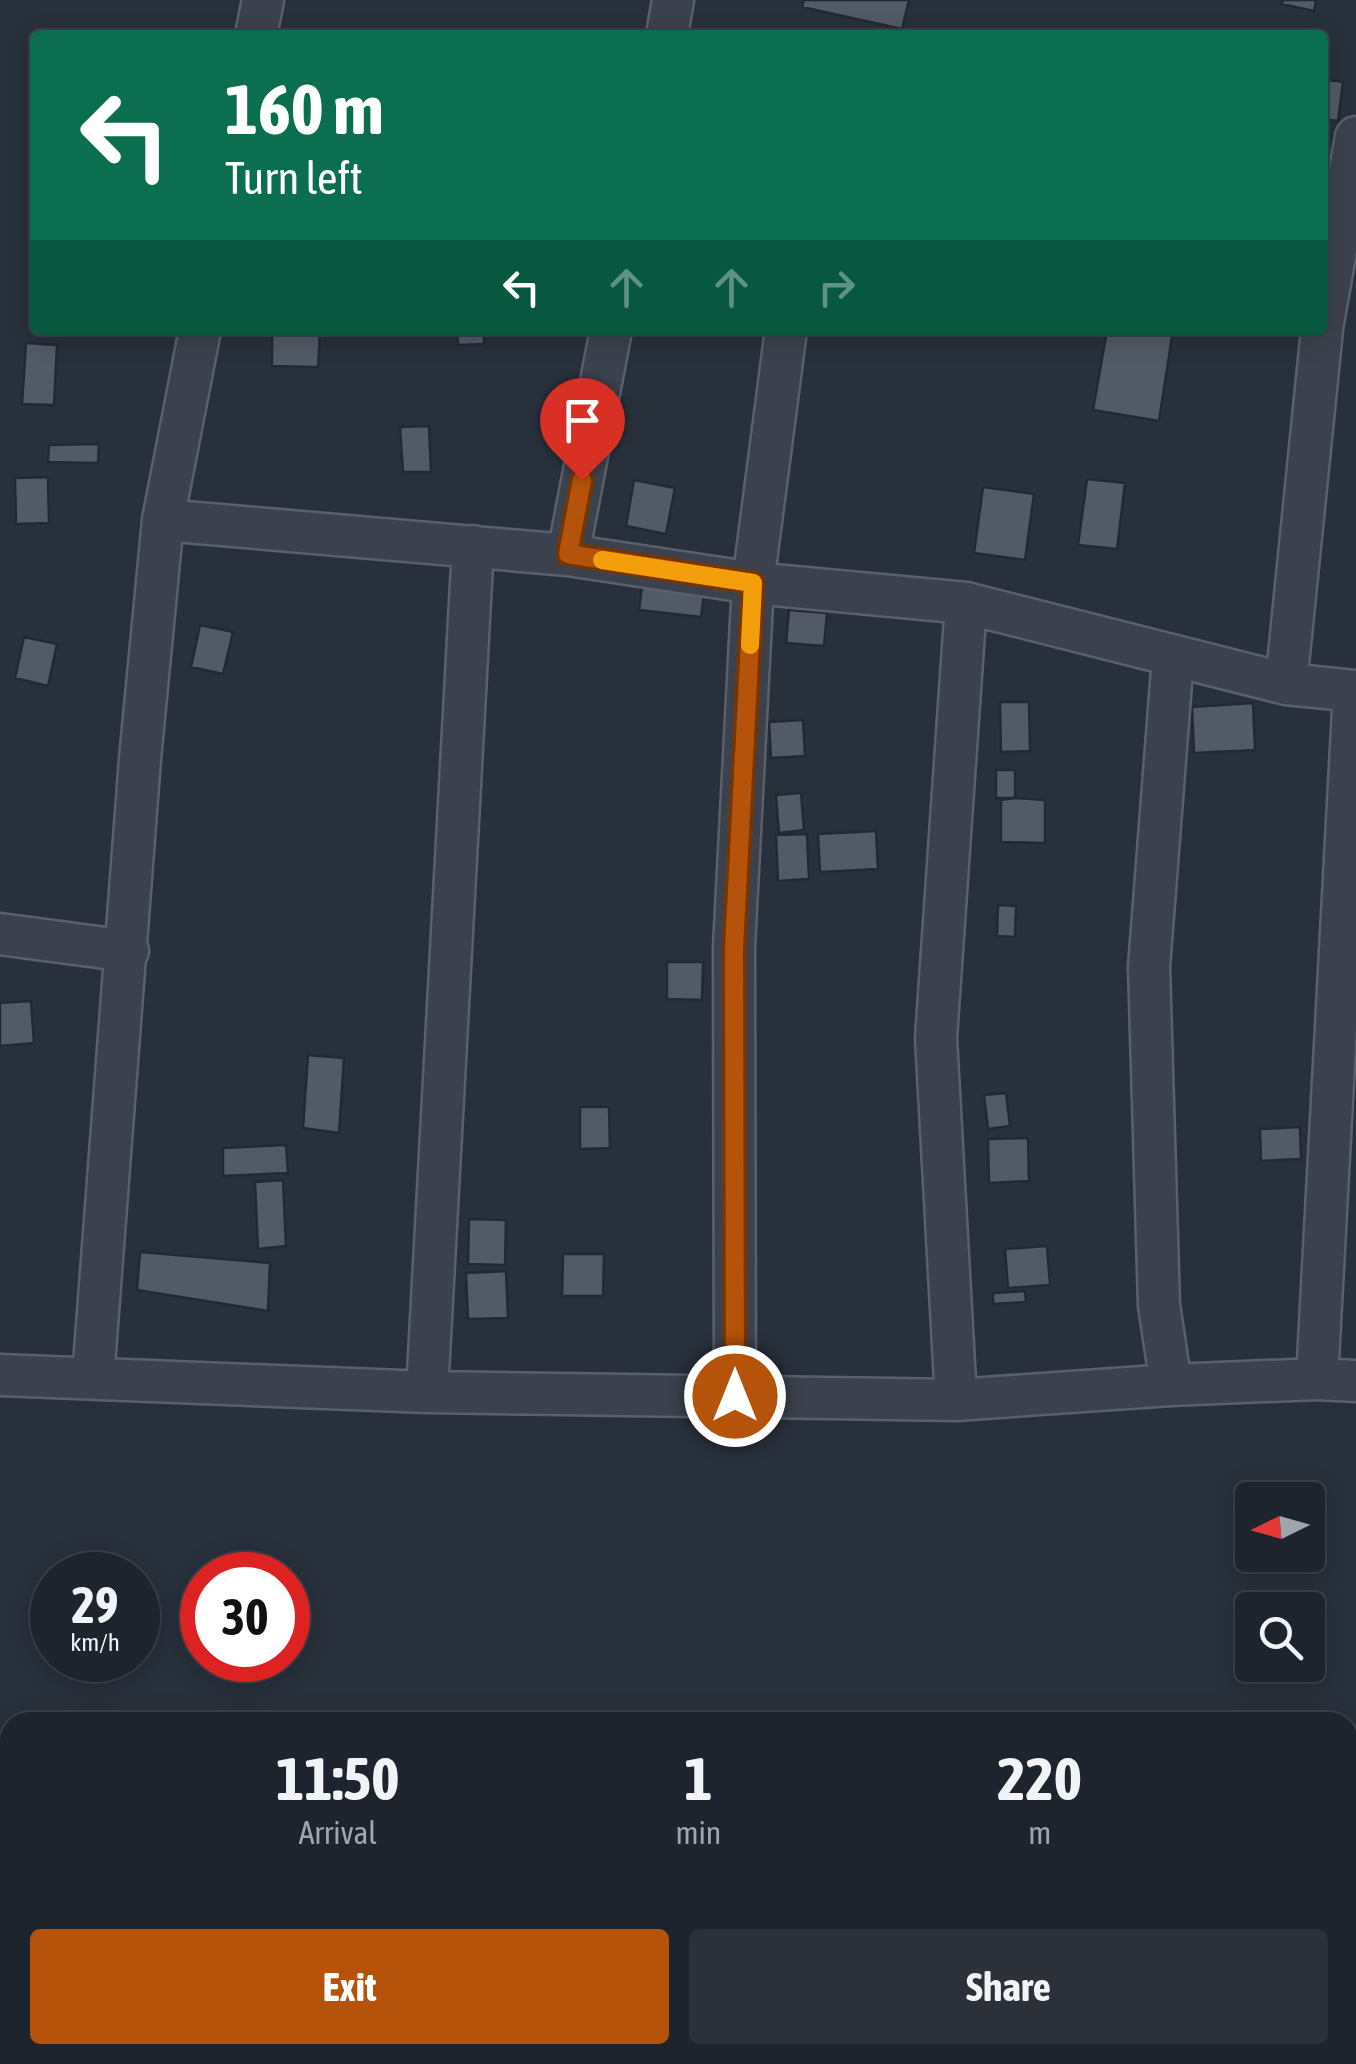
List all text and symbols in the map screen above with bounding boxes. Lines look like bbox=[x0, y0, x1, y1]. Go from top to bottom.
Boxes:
text: 160 m bbox=[225, 69, 384, 149]
icon: left bbox=[60, 70, 190, 200]
text: Turn left bbox=[225, 152, 363, 204]
icon: left bbox=[494, 260, 549, 315]
icon: ahead bbox=[599, 260, 654, 315]
icon: ahead bbox=[704, 260, 759, 315]
icon: right bbox=[809, 260, 864, 315]
pin bbox=[540, 378, 625, 481]
icon: arrive bbox=[555, 393, 610, 448]
position arrow bbox=[683, 1344, 787, 1448]
north arrow bbox=[1235, 1482, 1325, 1572]
map controls bbox=[1235, 1482, 1325, 1682]
speed limit sign: 30 bbox=[180, 1552, 310, 1682]
text: 29 bbox=[71, 1576, 118, 1634]
button: search bbox=[1235, 1592, 1325, 1682]
text: km/h bbox=[70, 1628, 120, 1656]
text: 11:50 bbox=[276, 1744, 399, 1813]
text: 1 bbox=[684, 1744, 713, 1813]
text: 220 bbox=[997, 1744, 1082, 1813]
text: Arrival bbox=[299, 1814, 377, 1851]
text: min bbox=[675, 1814, 721, 1851]
text: m bbox=[1028, 1814, 1051, 1851]
button: Exit bbox=[30, 1929, 669, 2044]
button: Share bbox=[689, 1929, 1328, 2044]

